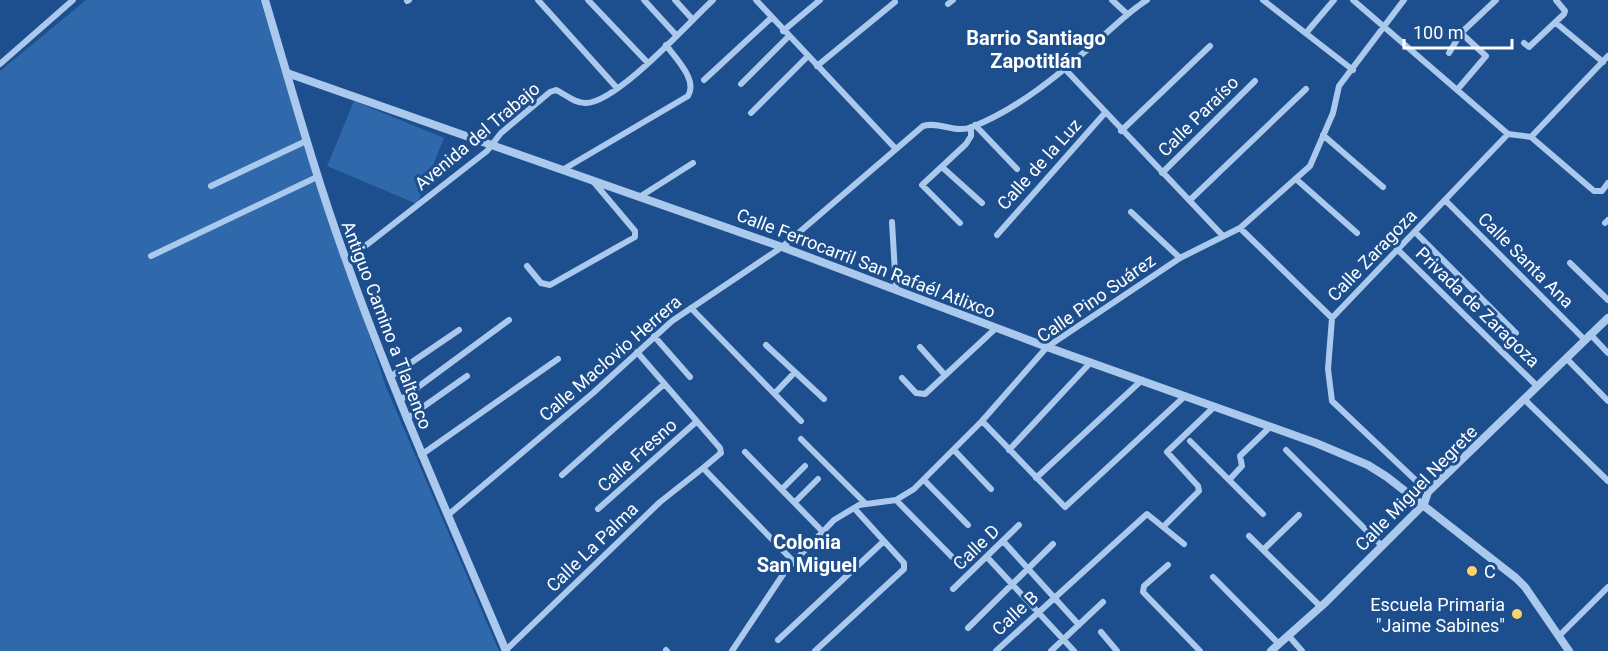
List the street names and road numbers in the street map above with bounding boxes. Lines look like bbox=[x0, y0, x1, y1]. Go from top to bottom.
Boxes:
street label: Calle Paraíso bbox=[1153, 71, 1243, 161]
street label: Avenida del Trabajo bbox=[410, 78, 544, 194]
street label: Calle de la Luz bbox=[993, 114, 1085, 214]
street label: Calle Ferrocarril San Rafaél Atlixco bbox=[734, 204, 998, 322]
street label: Calle Zaragoza bbox=[1323, 205, 1421, 305]
street label: Calle Santa Ana bbox=[1474, 208, 1578, 312]
street label: Antiguo Camino a Tlaltenco bbox=[338, 218, 436, 432]
street label: Privada de Zaragoza bbox=[1412, 243, 1544, 371]
street label: Calle Pino Suárez bbox=[1033, 249, 1159, 347]
street label: Calle Maclovio Herrera bbox=[535, 291, 685, 425]
street label: Calle Fresno bbox=[593, 414, 681, 496]
street label: Calle Miguel Negrete bbox=[1351, 421, 1481, 555]
street label: Calle La Palma bbox=[542, 498, 642, 596]
street label: Calle D bbox=[949, 520, 1003, 574]
street label: Calle B bbox=[988, 586, 1042, 640]

